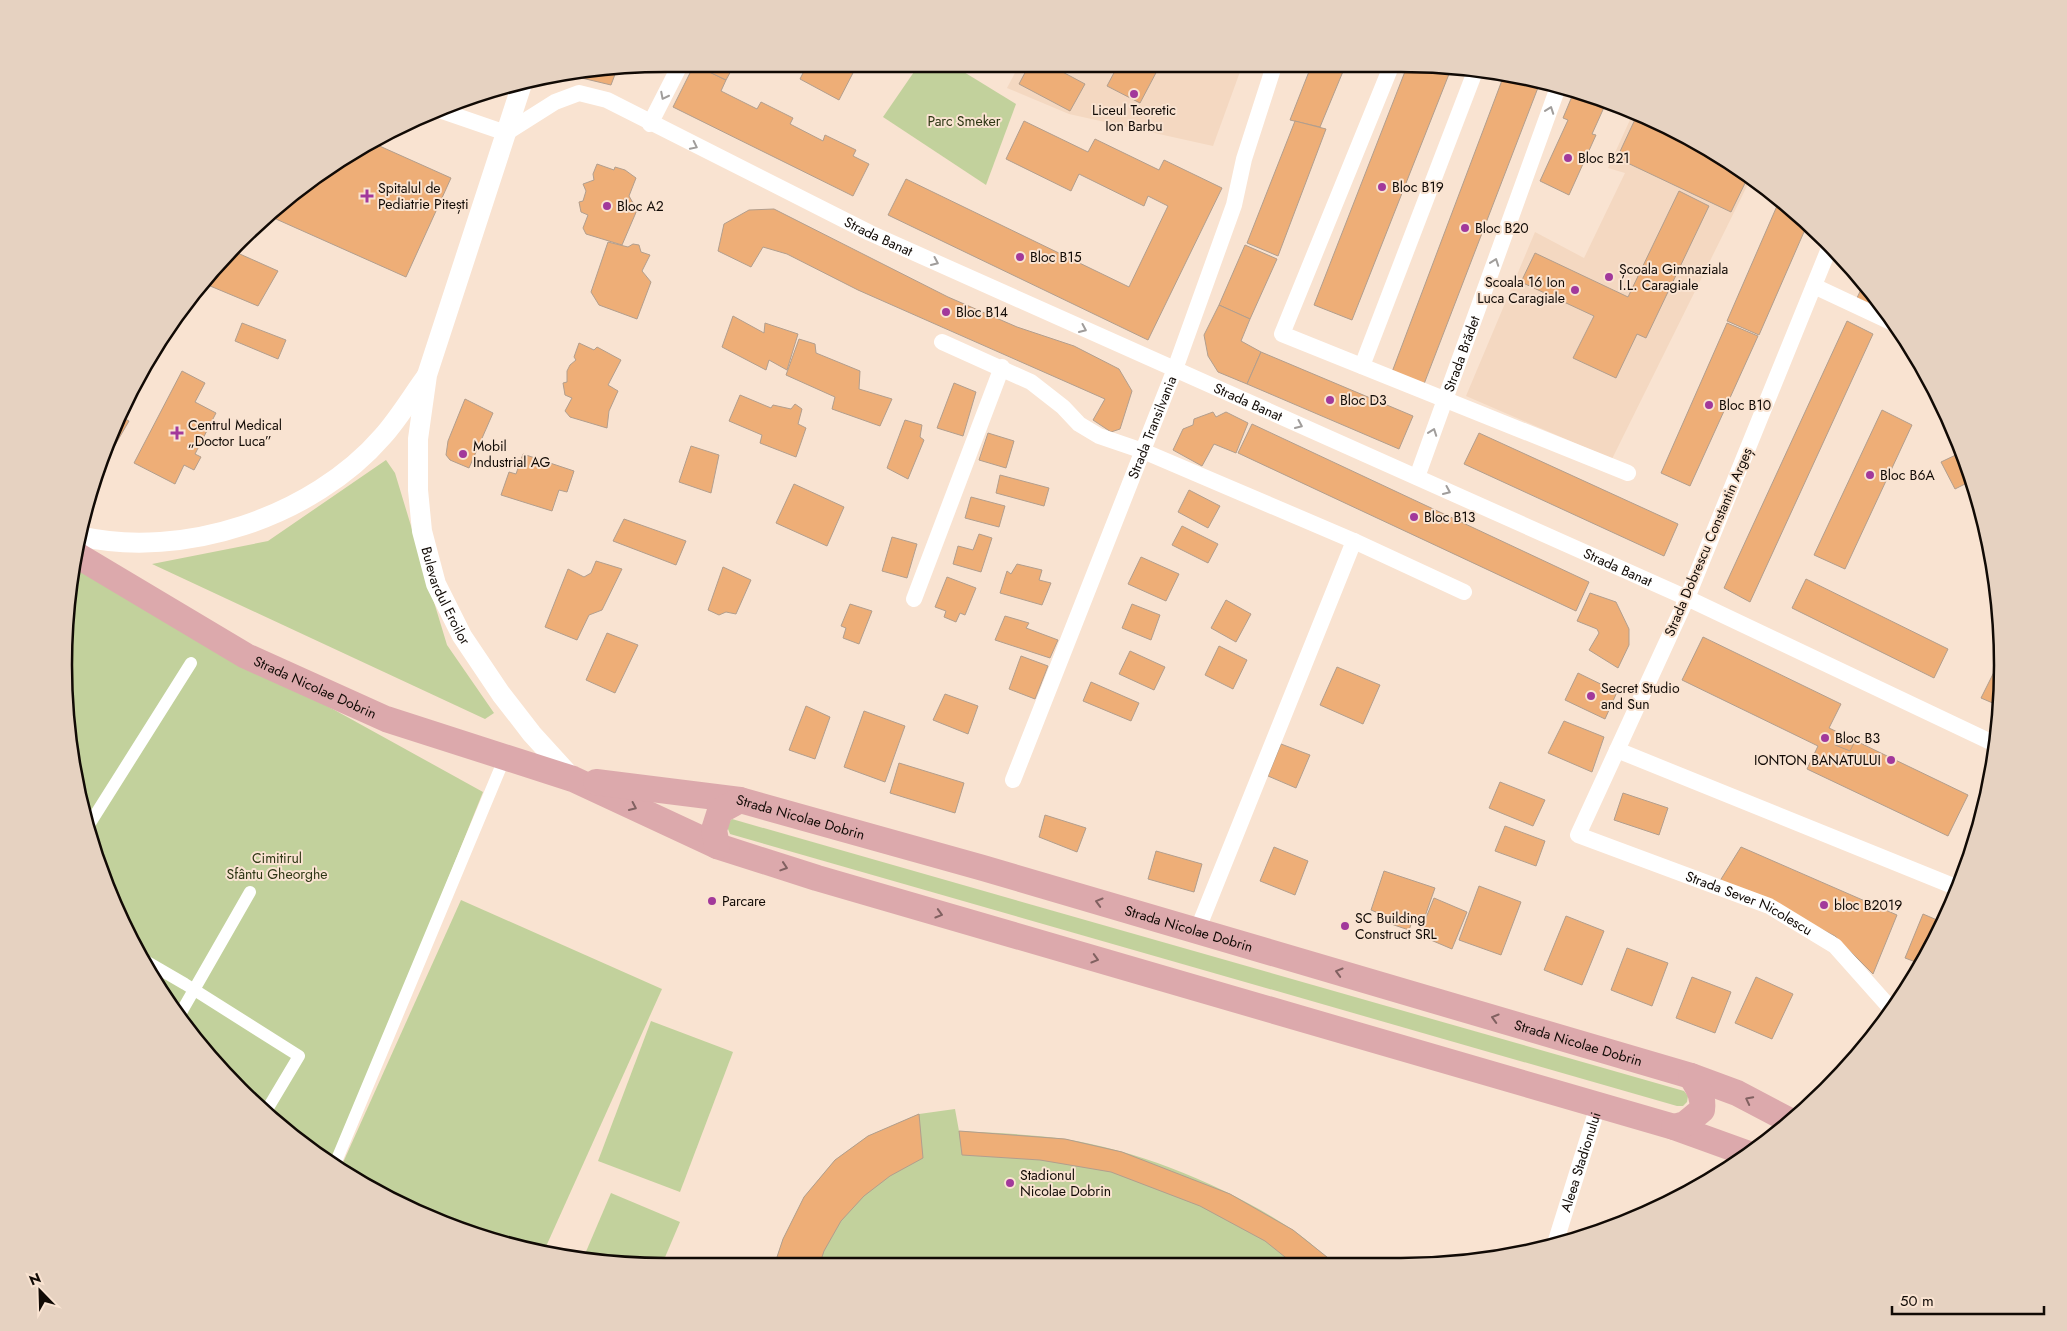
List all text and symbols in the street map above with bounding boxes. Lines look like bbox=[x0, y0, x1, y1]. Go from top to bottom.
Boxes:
marker: Liceul Teoretic Ion Barbu bbox=[1128, 88, 1140, 100]
one-way arrow bbox=[660, 91, 670, 100]
place label: Liceul Teoretic Ion Barbu bbox=[1092, 100, 1176, 136]
one-way arrow bbox=[1544, 106, 1554, 114]
park label: Parc Smeker bbox=[927, 111, 1001, 131]
one-way arrow bbox=[689, 140, 698, 150]
place label: Bloc B21 bbox=[1578, 148, 1630, 168]
marker: Bloc B21 bbox=[1562, 152, 1574, 164]
place label: Bloc B19 bbox=[1392, 177, 1444, 197]
place label: Spitalul de Pediatrie Pitești bbox=[378, 178, 469, 215]
marker: Bloc B19 bbox=[1376, 181, 1388, 193]
marker: Spitalul de Pediatrie Pitești bbox=[360, 189, 374, 203]
place label: Bloc A2 bbox=[617, 196, 664, 216]
marker: Bloc A2 bbox=[601, 200, 613, 212]
street label: Strada Banat bbox=[841, 212, 917, 261]
place label: Bloc B20 bbox=[1475, 218, 1529, 238]
marker: Bloc B20 bbox=[1459, 222, 1471, 234]
place label: Bloc B15 bbox=[1030, 247, 1082, 267]
marker: Bloc B15 bbox=[1014, 251, 1026, 263]
one-way arrow bbox=[930, 256, 939, 267]
one-way arrow bbox=[1489, 259, 1499, 267]
place label: Școala Gimnaziala I.L. Caragiale bbox=[1619, 259, 1728, 295]
marker: Școala Gimnaziala I.L. Caragiale bbox=[1603, 271, 1615, 283]
place label: Scoala 16 Ion Luca Caragiale bbox=[1477, 272, 1565, 308]
marker: Scoala 16 Ion Luca Caragiale bbox=[1569, 284, 1581, 296]
place label: Bloc B14 bbox=[956, 302, 1008, 322]
marker: Bloc B14 bbox=[940, 306, 952, 318]
street label: Strada Brădet bbox=[1439, 312, 1485, 395]
one-way arrow bbox=[1078, 322, 1087, 333]
street label: Strada Transilvania bbox=[1123, 373, 1181, 482]
street label: Strada Banat bbox=[1210, 378, 1286, 426]
place label: Bloc D3 bbox=[1340, 390, 1387, 410]
marker: Bloc D3 bbox=[1324, 394, 1336, 406]
place label: Bloc B10 bbox=[1719, 395, 1771, 415]
marker: Bloc B10 bbox=[1703, 399, 1715, 411]
place label: Centrul Medical „Doctor Luca” bbox=[188, 415, 282, 451]
one-way arrow bbox=[1294, 418, 1303, 429]
marker: Centrul Medical „Doctor Luca” bbox=[170, 426, 184, 440]
one-way arrow bbox=[1427, 428, 1437, 436]
place label: Mobil Industrial AG bbox=[473, 436, 551, 472]
street label: Strada Dobrescu Constantin Argeș bbox=[1659, 444, 1758, 640]
marker: Mobil Industrial AG bbox=[457, 448, 469, 460]
place label: Bloc B6A bbox=[1880, 465, 1935, 485]
marker: Bloc B6A bbox=[1864, 469, 1876, 481]
one-way arrow bbox=[1442, 485, 1451, 496]
place label: Bloc B13 bbox=[1424, 507, 1476, 527]
marker: Bloc B13 bbox=[1408, 511, 1420, 523]
street label: Strada Banat bbox=[1580, 543, 1656, 592]
street label: Bulevardul Eroilor bbox=[417, 544, 475, 649]
street label: Strada Nicolae Dobrin bbox=[251, 651, 380, 724]
place label: Secret Studio and Sun bbox=[1601, 678, 1680, 714]
marker: Secret Studio and Sun bbox=[1585, 690, 1597, 702]
place label: Bloc B3 bbox=[1835, 728, 1880, 748]
marker: Bloc B3 bbox=[1819, 732, 1831, 744]
place label: IONTON BANATULUI bbox=[1754, 750, 1881, 770]
marker: IONTON BANATULUI bbox=[1885, 754, 1897, 766]
street label: Strada Nicolae Dobrin bbox=[734, 789, 867, 844]
one-way arrow bbox=[628, 801, 637, 812]
park label: Cimitirul Sfântu Gheorghe bbox=[227, 848, 327, 884]
one-way arrow bbox=[779, 862, 787, 872]
street label: Strada Sever Nicolescu bbox=[1683, 866, 1816, 940]
place label: Parcare bbox=[722, 891, 766, 911]
marker: Parcare bbox=[706, 895, 718, 907]
place label: bloc B2019 bbox=[1834, 895, 1902, 915]
one-way arrow bbox=[1095, 898, 1103, 908]
marker: bloc B2019 bbox=[1818, 899, 1830, 911]
street label: Strada Nicolae Dobrin bbox=[1122, 900, 1255, 957]
one-way arrow bbox=[935, 908, 943, 918]
place label: SC Building Construct SRL bbox=[1355, 908, 1438, 944]
marker: SC Building Construct SRL bbox=[1339, 920, 1351, 932]
one-way arrow bbox=[1091, 954, 1099, 964]
one-way arrow bbox=[1335, 968, 1343, 978]
one-way arrow bbox=[1491, 1013, 1499, 1023]
street label: Strada Nicolae Dobrin bbox=[1512, 1015, 1645, 1071]
one-way arrow bbox=[1745, 1096, 1754, 1106]
street label: Aleea Stadionului bbox=[1555, 1109, 1606, 1215]
place label: Stadionul Nicolae Dobrin bbox=[1020, 1165, 1111, 1201]
marker: Stadionul Nicolae Dobrin bbox=[1004, 1177, 1016, 1189]
north arrow bbox=[15, 1266, 65, 1316]
text: N bbox=[26, 1268, 44, 1290]
scale bar bbox=[1892, 1284, 2044, 1316]
text: 50 m bbox=[1900, 1290, 1934, 1312]

